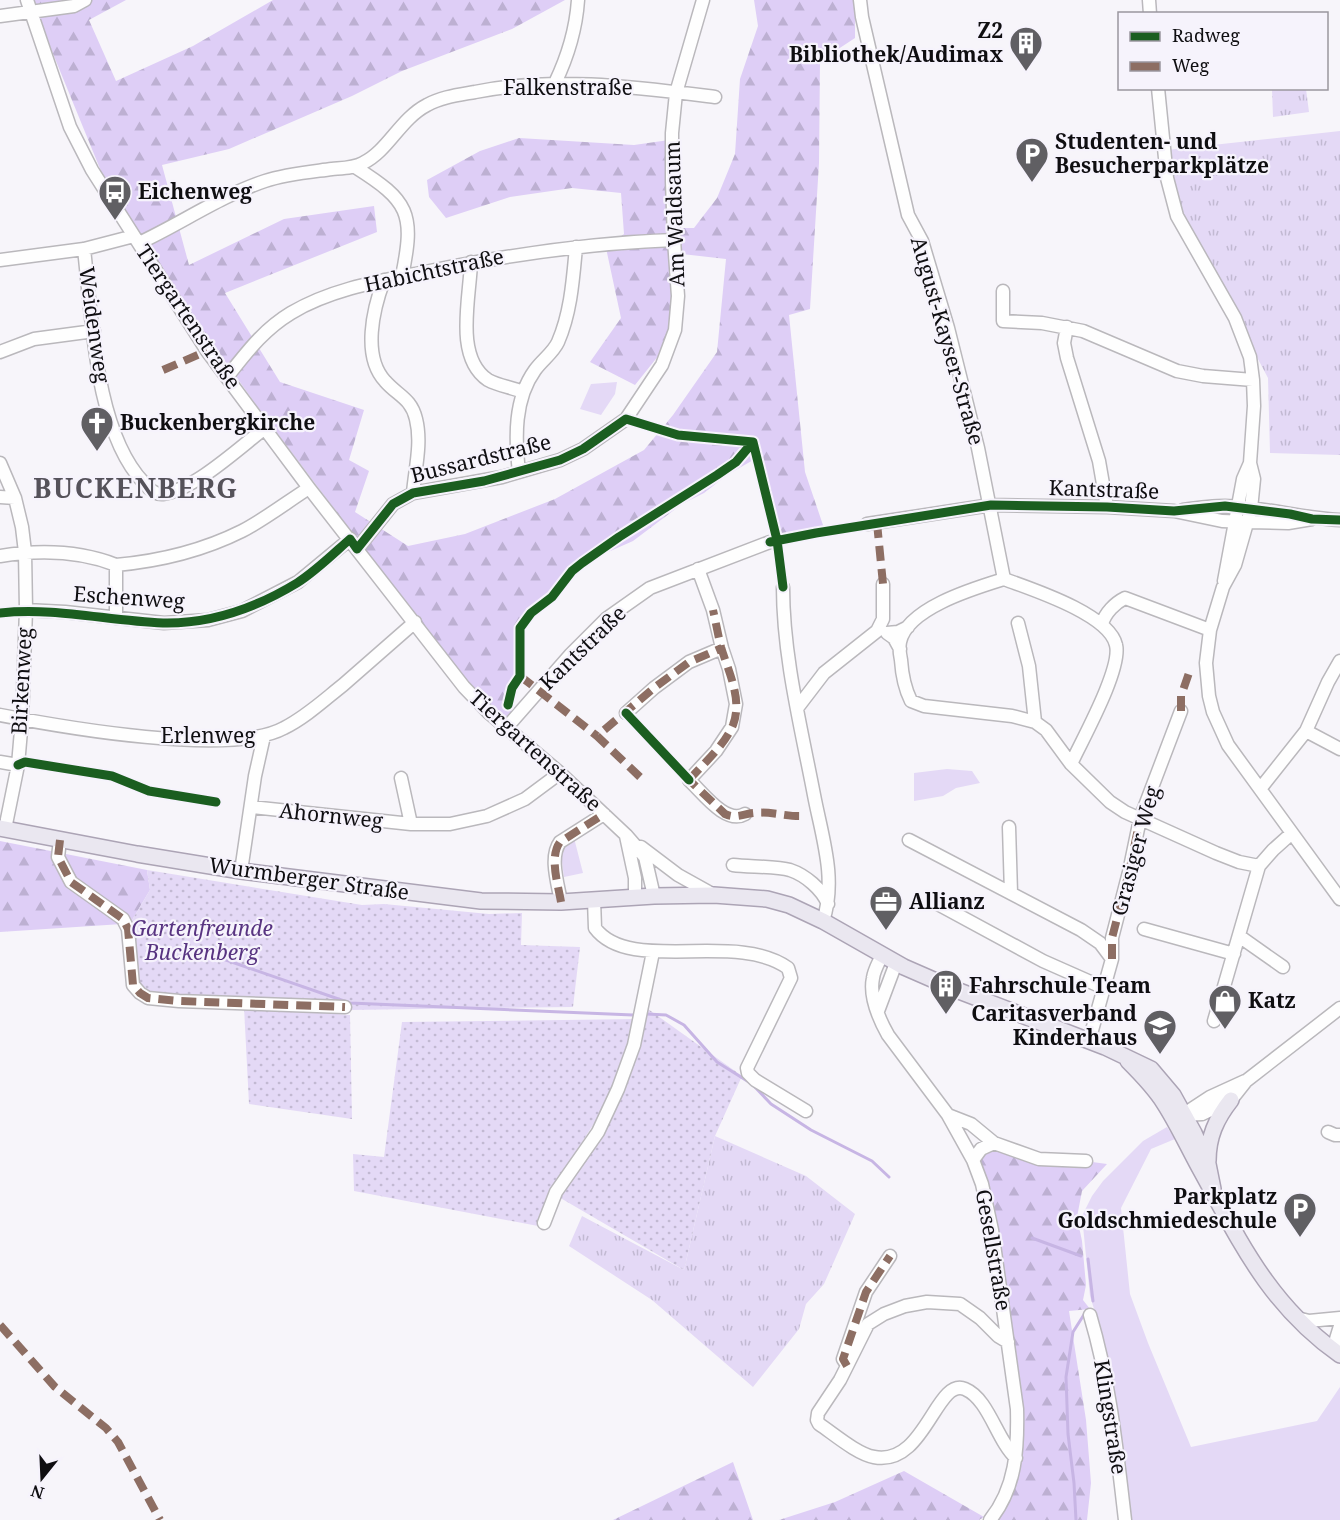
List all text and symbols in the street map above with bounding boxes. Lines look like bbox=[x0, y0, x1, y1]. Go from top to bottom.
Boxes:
legend bbox=[1118, 12, 1328, 90]
place label: Z2 Bibliothek/Audimax bbox=[789, 16, 1003, 68]
text: Radweg bbox=[1172, 23, 1240, 47]
building icon: Z2 Bibliothek/Audimax bbox=[1008, 25, 1044, 72]
text: Weg bbox=[1172, 53, 1209, 77]
street label: Falkenstraße bbox=[503, 73, 633, 101]
place label: Studenten- und Besucherparkplätze bbox=[1055, 127, 1269, 179]
parking icon: Studenten- und Besucherparkplätze bbox=[1014, 136, 1050, 183]
street label: Am Waldsaum bbox=[657, 140, 691, 288]
bus stop icon: Eichenweg bbox=[97, 174, 133, 221]
place label: Eichenweg bbox=[138, 177, 252, 205]
street label: August-Kayser-Straße bbox=[905, 233, 991, 448]
street label: Tiergartenstraße bbox=[130, 239, 248, 394]
street label: Habichtstraße bbox=[361, 242, 506, 298]
street label: Weidenweg bbox=[73, 265, 117, 385]
church icon: Buckenbergkirche bbox=[79, 405, 115, 452]
place label: Buckenbergkirche bbox=[120, 408, 315, 436]
street label: Bussardstraße bbox=[408, 427, 554, 489]
district label: BUCKENBERG bbox=[33, 469, 239, 506]
street label: Kantstraße bbox=[1048, 473, 1160, 505]
street label: Eschenweg bbox=[72, 579, 186, 615]
street label: Kantstraße bbox=[533, 599, 632, 696]
street label: Birkenweg bbox=[4, 626, 38, 735]
street label: Tiergartenstraße bbox=[464, 683, 608, 817]
street label: Erlenweg bbox=[161, 721, 256, 749]
street label: Grasiger Weg bbox=[1104, 782, 1166, 919]
street label: Ahornweg bbox=[278, 796, 385, 834]
street label: Wurmberger Straße bbox=[207, 850, 411, 906]
office icon: Allianz bbox=[868, 884, 904, 931]
place label: Allianz bbox=[909, 887, 985, 915]
park label: Gartenfreunde Buckenberg bbox=[131, 914, 273, 966]
building icon: Fahrschule Team bbox=[928, 968, 964, 1015]
place label: Fahrschule Team bbox=[969, 971, 1151, 999]
shop icon: Katz bbox=[1207, 983, 1243, 1030]
place label: Katz bbox=[1248, 986, 1296, 1014]
place label: Caritasverband Kinderhaus bbox=[971, 999, 1137, 1051]
school or university icon: Caritasverband Kinderhaus bbox=[1142, 1008, 1178, 1055]
place label: Parkplatz Goldschmiedeschule bbox=[1057, 1182, 1277, 1234]
street label: Gesellstraße bbox=[970, 1187, 1018, 1313]
parking icon: Parkplatz Goldschmiedeschule bbox=[1282, 1191, 1318, 1238]
street label: Klingstraße bbox=[1088, 1357, 1134, 1476]
north arrow bbox=[12, 1448, 72, 1508]
text: N bbox=[28, 1480, 47, 1505]

